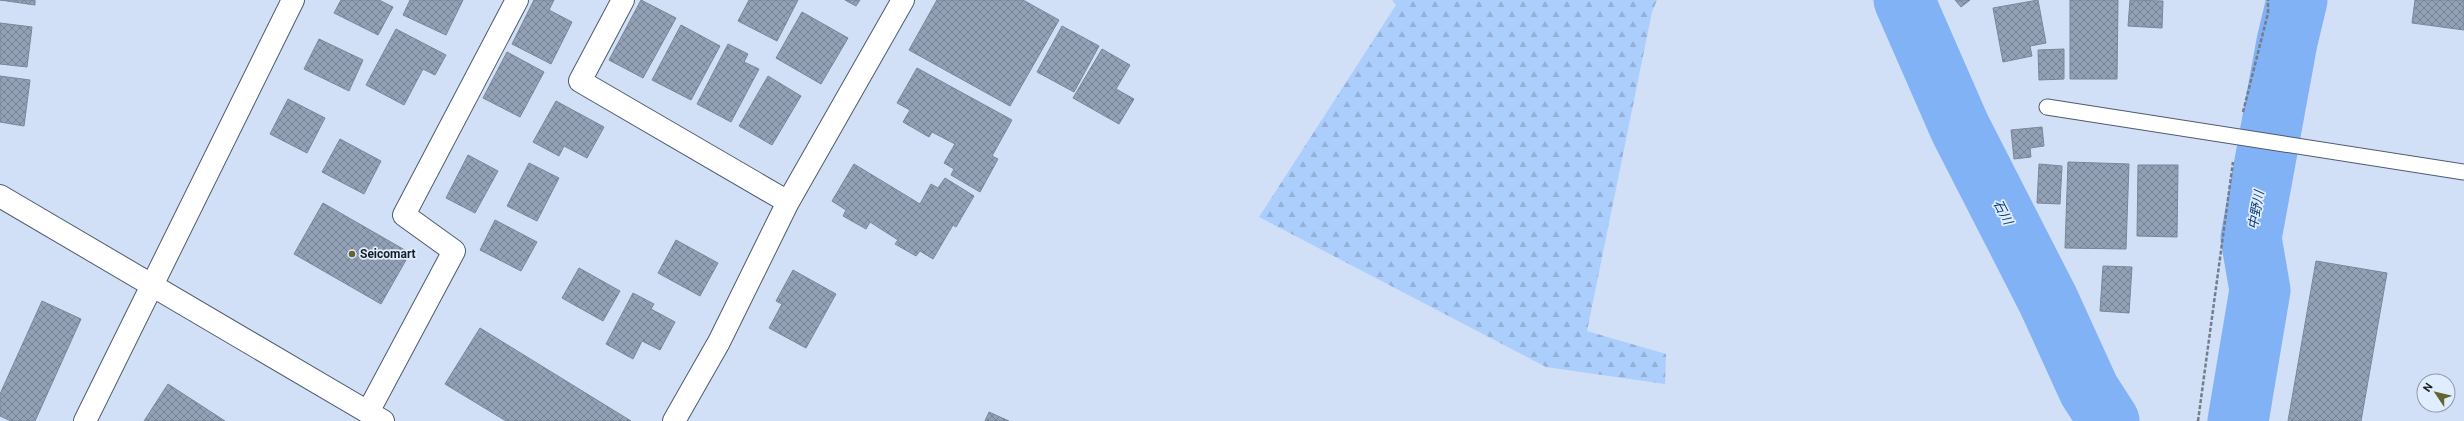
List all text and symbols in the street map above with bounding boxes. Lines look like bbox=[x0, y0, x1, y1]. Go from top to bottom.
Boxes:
water label: 中野川 bbox=[2245, 188, 2267, 231]
water label: 石川 bbox=[1990, 197, 2016, 229]
place label: Seicomart bbox=[360, 247, 416, 261]
marker: Seicomart bbox=[347, 249, 357, 259]
north arrow bbox=[2416, 373, 2456, 413]
text: N bbox=[2421, 380, 2436, 394]

